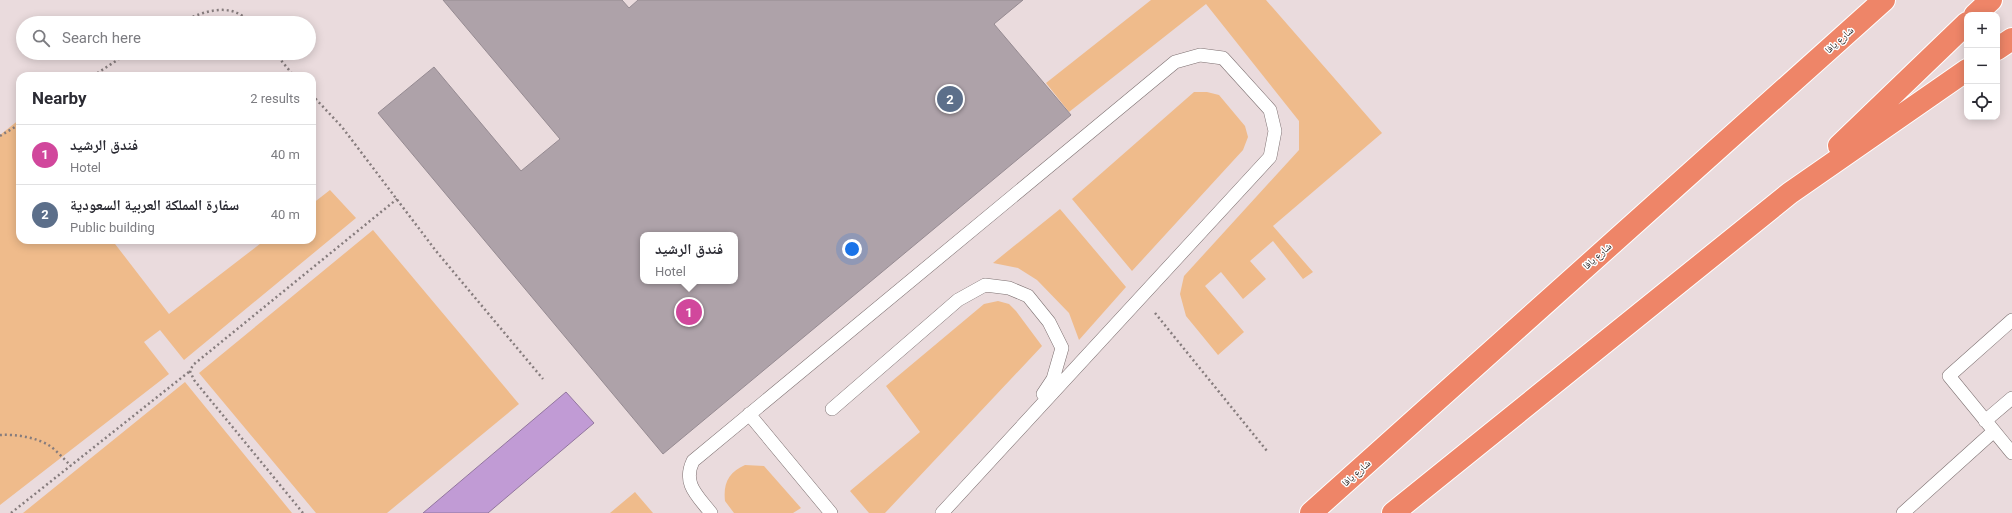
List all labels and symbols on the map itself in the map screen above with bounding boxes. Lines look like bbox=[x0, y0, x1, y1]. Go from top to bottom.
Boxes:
street label: شارع يافا bbox=[1823, 24, 1856, 56]
pin: 2 bbox=[937, 84, 963, 114]
your location bbox=[842, 239, 862, 259]
street label: شارع يافا bbox=[1581, 240, 1614, 272]
pin: 1 bbox=[676, 297, 702, 327]
street label: شارع يافا bbox=[1340, 457, 1373, 489]

